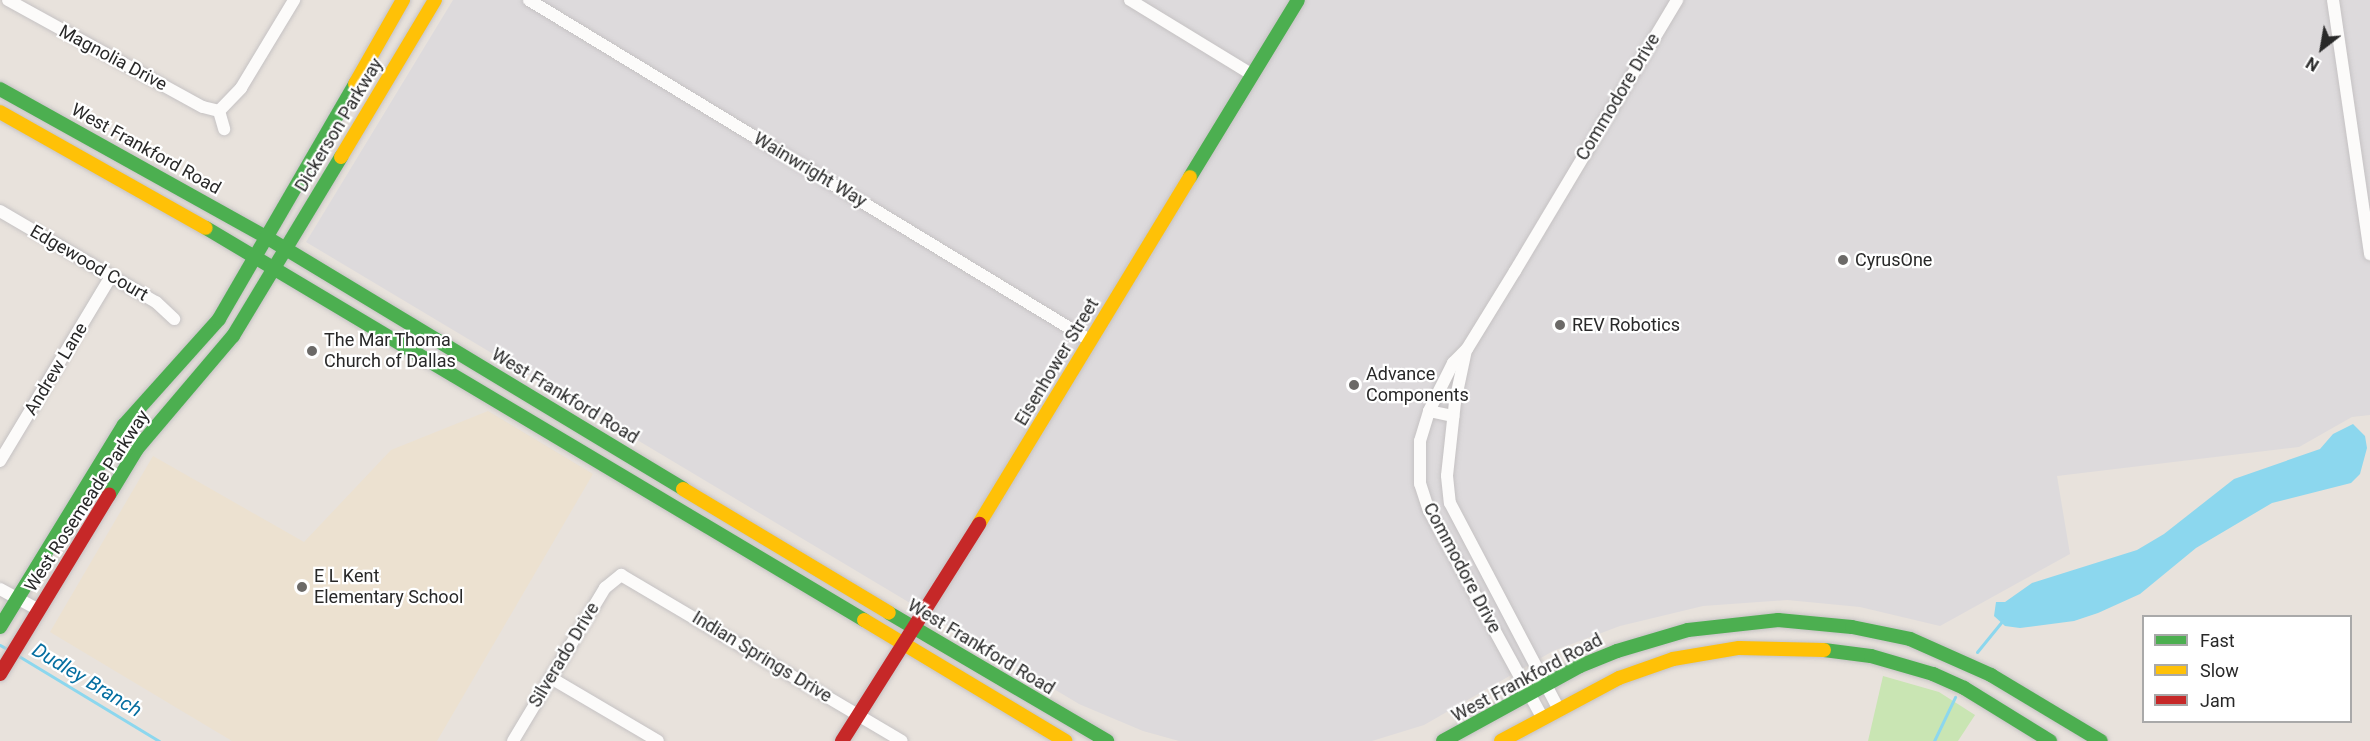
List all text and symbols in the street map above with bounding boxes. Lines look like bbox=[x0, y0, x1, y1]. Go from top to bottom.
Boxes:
north arrow bbox=[2292, 18, 2352, 78]
street label: Magnolia Drive bbox=[55, 20, 171, 96]
street label: Commodore Drive bbox=[1572, 29, 1664, 165]
text: N bbox=[2303, 53, 2322, 75]
street label: Dickerson Parkway bbox=[291, 54, 387, 196]
street label: West Frankford Road bbox=[67, 99, 225, 199]
street label: Wainwright Way bbox=[750, 128, 870, 212]
street label: Edgewood Court bbox=[26, 220, 152, 306]
place label: CyrusOne bbox=[1855, 249, 1932, 271]
marker: CyrusOne bbox=[1836, 253, 1850, 267]
street label: Eisenhower Street bbox=[1010, 294, 1104, 430]
place label: REV Robotics bbox=[1572, 314, 1680, 336]
marker: REV Robotics bbox=[1553, 318, 1567, 332]
street label: Andrew Lane bbox=[20, 319, 92, 419]
place label: The Mar Thoma Church of Dallas bbox=[324, 330, 456, 372]
marker: The Mar Thoma Church of Dallas bbox=[305, 344, 319, 358]
street label: West Frankford Road bbox=[488, 344, 642, 448]
place label: Advance Components bbox=[1366, 364, 1469, 406]
marker: Advance Components bbox=[1347, 378, 1361, 392]
street label: West Rosemeade Parkway bbox=[20, 406, 154, 596]
street label: Commodore Drive bbox=[1419, 499, 1505, 637]
place label: E L Kent Elementary School bbox=[314, 566, 463, 608]
marker: E L Kent Elementary School bbox=[295, 580, 309, 594]
street label: West Frankford Road bbox=[904, 595, 1058, 699]
street label: Silverado Drive bbox=[524, 599, 604, 711]
street label: Indian Springs Drive bbox=[688, 607, 836, 707]
legend bbox=[2142, 615, 2352, 723]
street label: West Frankford Road bbox=[1448, 629, 1606, 727]
text: Fast bbox=[2200, 630, 2235, 651]
water label: Dudley Branch bbox=[28, 638, 146, 722]
text: Slow bbox=[2200, 660, 2239, 681]
text: Jam bbox=[2200, 690, 2236, 711]

